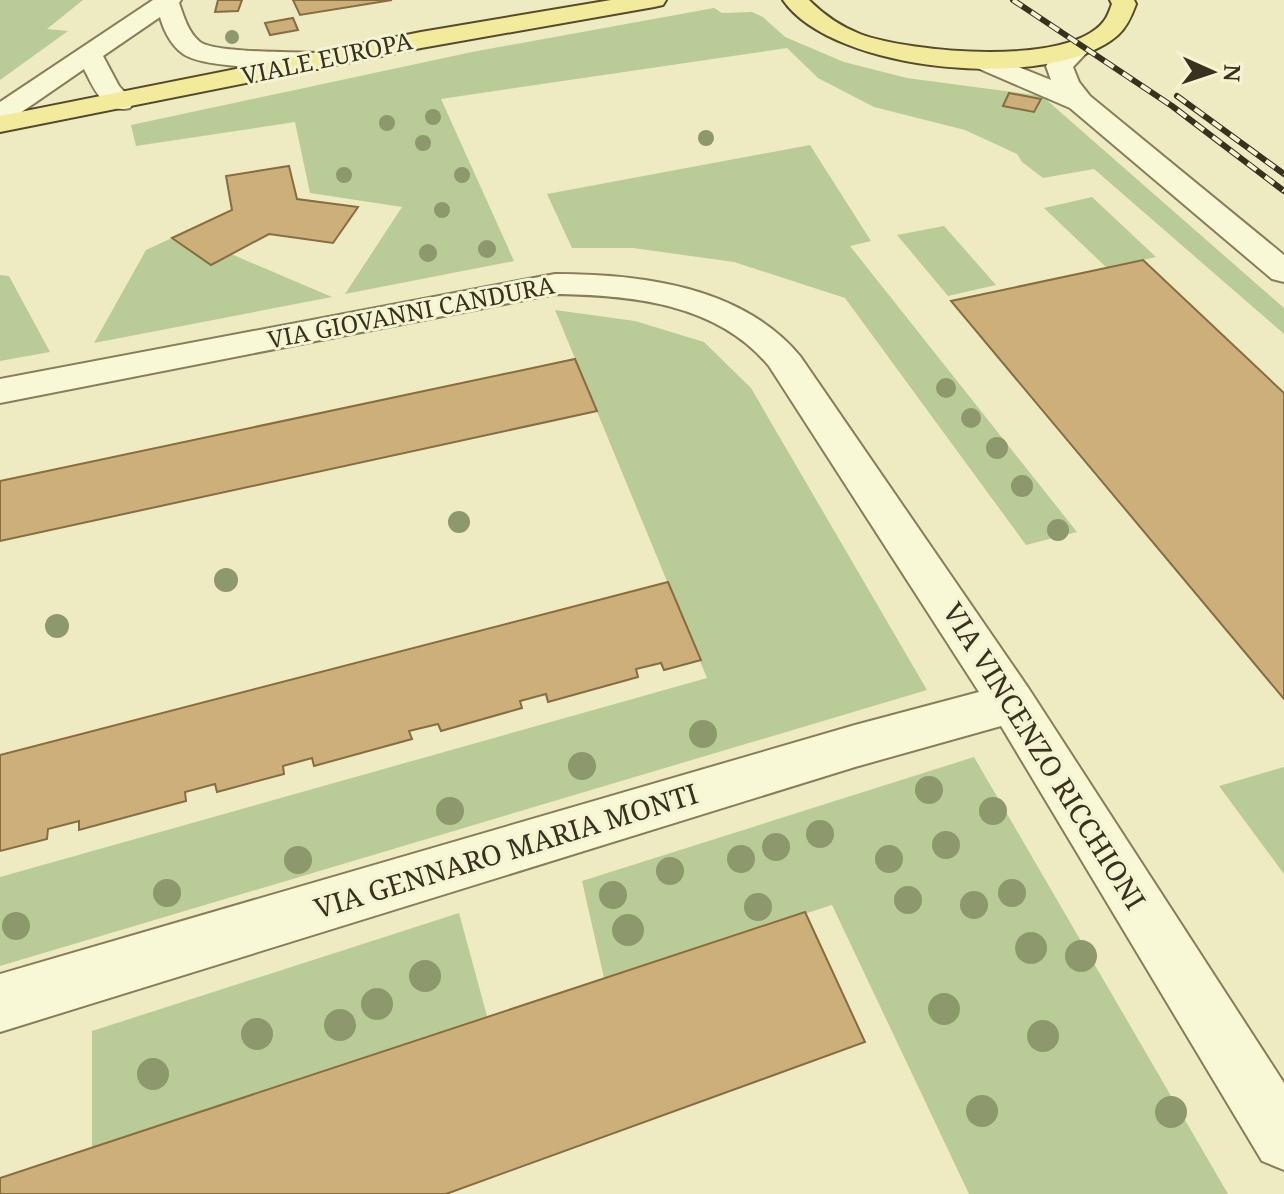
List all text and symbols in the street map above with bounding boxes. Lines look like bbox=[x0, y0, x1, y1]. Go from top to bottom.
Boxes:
street label: VIALE EUROPA bbox=[238, 23, 415, 92]
north arrow bbox=[1172, 32, 1252, 112]
text: N bbox=[1218, 64, 1248, 83]
street label: VIA GIOVANNI CANDURA bbox=[264, 267, 557, 356]
street label: VIA VINCENZO RICCHIONI bbox=[935, 595, 1155, 916]
street label: VIA GENNARO MARIA MONTI bbox=[309, 773, 702, 927]

